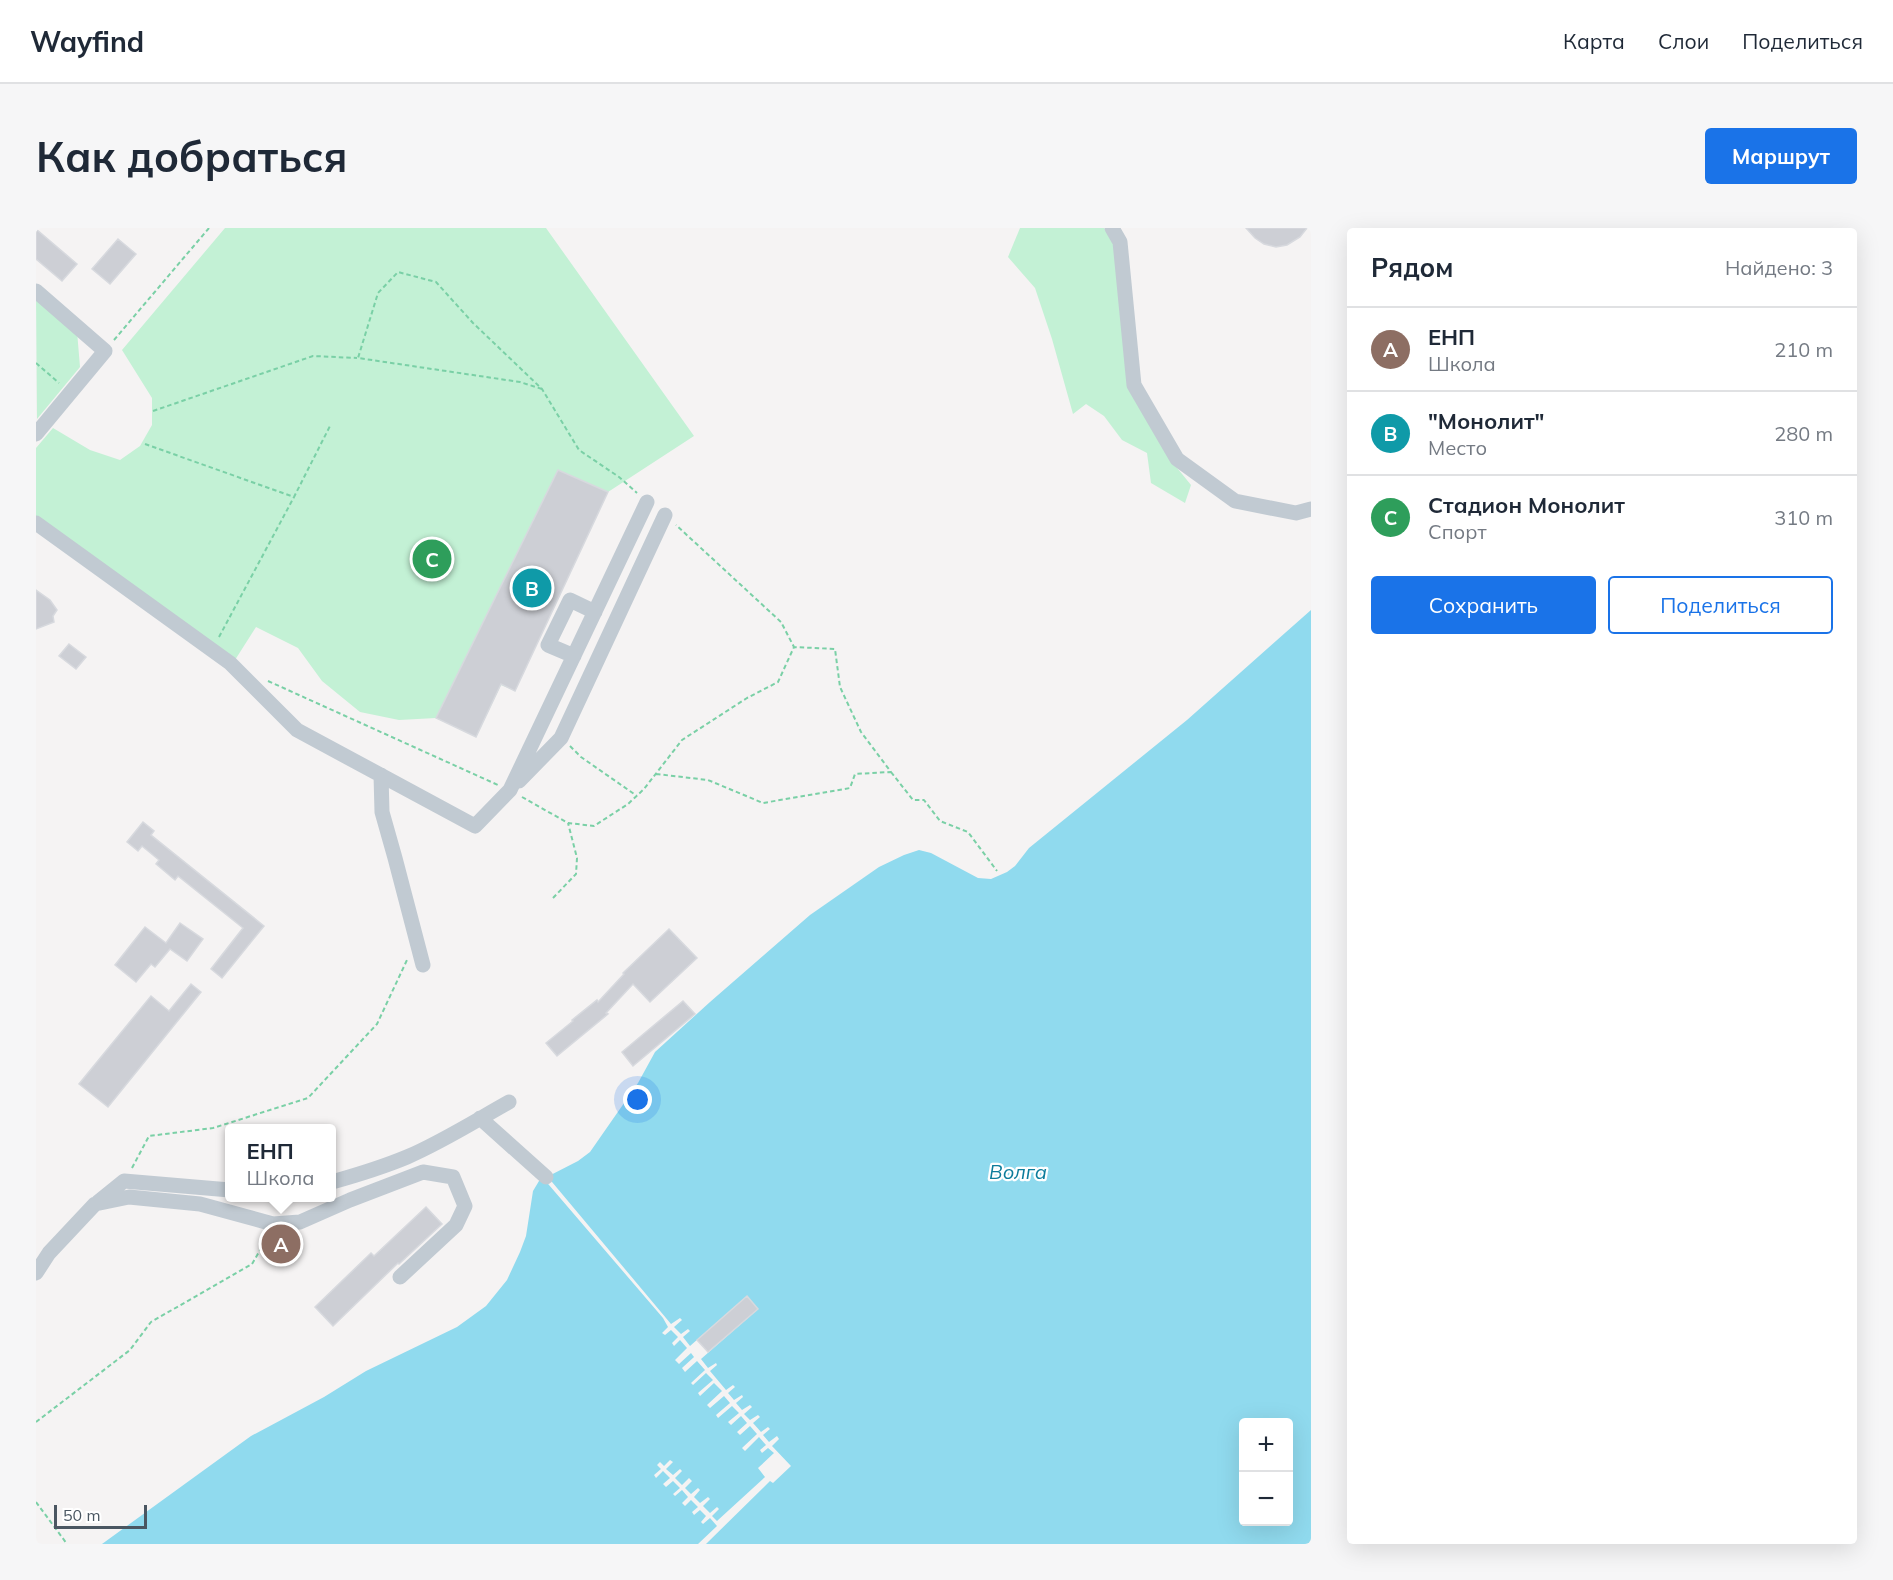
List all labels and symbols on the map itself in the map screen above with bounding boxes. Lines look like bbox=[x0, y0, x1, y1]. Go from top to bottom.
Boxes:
pin: C bbox=[412, 536, 452, 582]
pin: B bbox=[512, 566, 552, 610]
your location bbox=[623, 1085, 652, 1114]
water label: Волга bbox=[989, 1159, 1047, 1184]
pin: A bbox=[262, 1222, 300, 1266]
scale bar bbox=[54, 1502, 147, 1530]

